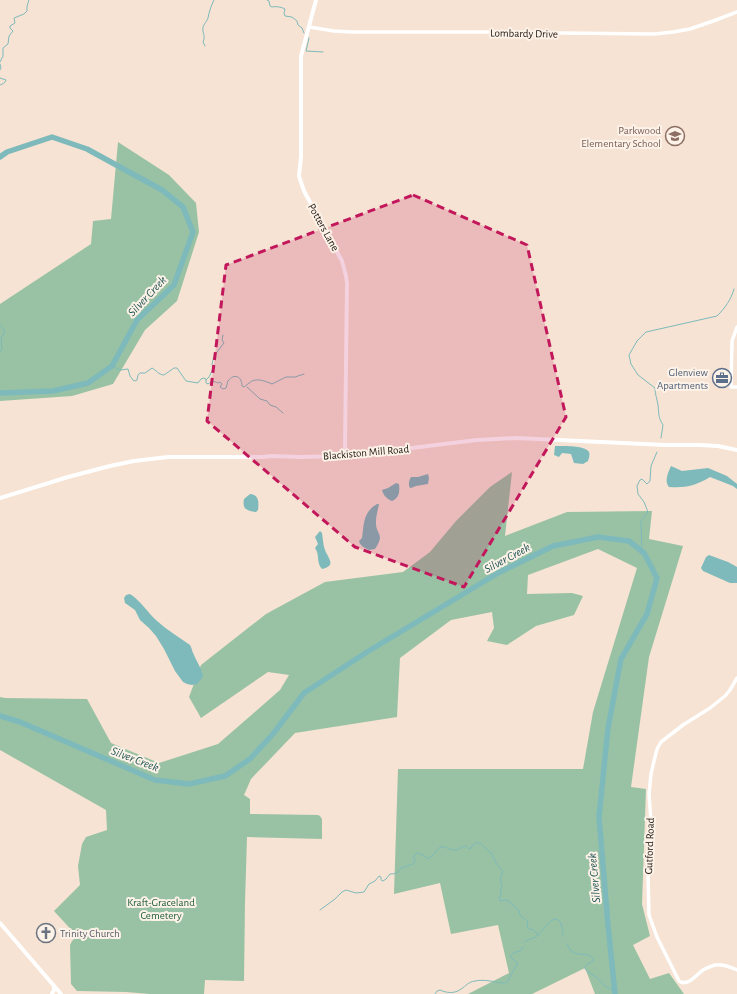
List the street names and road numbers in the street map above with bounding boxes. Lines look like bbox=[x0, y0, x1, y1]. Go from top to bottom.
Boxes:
street label: Lombardy Drive bbox=[490, 27, 558, 40]
street label: Potters Lane bbox=[306, 202, 341, 253]
street label: Blackiston Mill Road bbox=[323, 443, 410, 462]
street label: Gutford Road bbox=[643, 817, 656, 875]

